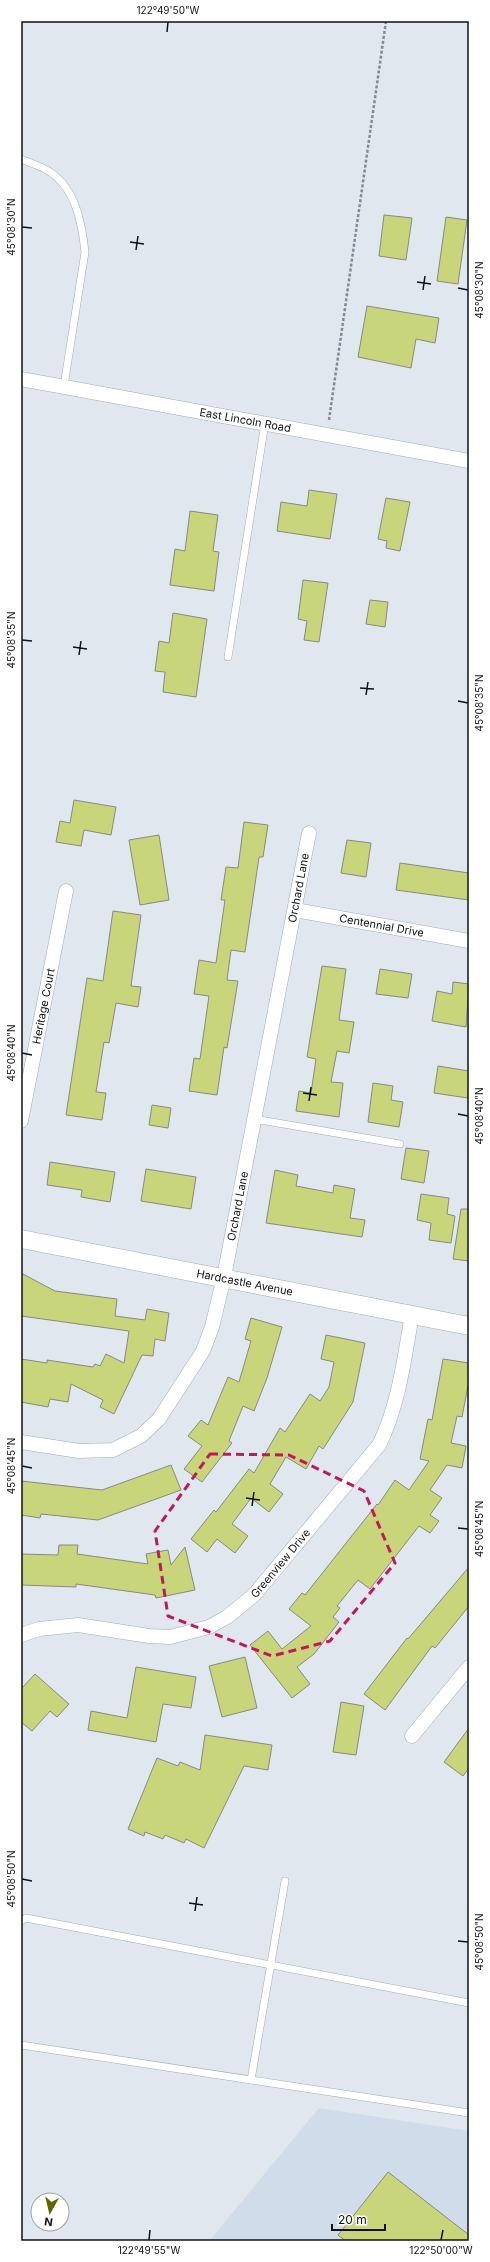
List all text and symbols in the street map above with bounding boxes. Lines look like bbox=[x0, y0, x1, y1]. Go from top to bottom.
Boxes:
text: 122°49'50"W bbox=[137, 4, 200, 16]
text: 45°08'30"N bbox=[5, 198, 17, 256]
text: 45°08'30"N bbox=[473, 261, 485, 319]
street label: East Lincoln Road bbox=[199, 405, 292, 435]
text: 45°08'35"N bbox=[5, 611, 17, 669]
text: 45°08'35"N bbox=[473, 674, 485, 732]
street label: Orchard Lane bbox=[285, 852, 312, 924]
street label: Centennial Drive bbox=[338, 911, 425, 940]
street label: Heritage Court bbox=[29, 967, 58, 1045]
text: 45°08'40"N bbox=[5, 1025, 17, 1081]
text: 45°08'40"N bbox=[473, 1088, 485, 1144]
street label: Orchard Lane bbox=[224, 1170, 251, 1242]
street label: Hardcastle Avenue bbox=[195, 1266, 294, 1299]
text: 45°08'45"N bbox=[5, 1438, 17, 1494]
text: 45°08'45"N bbox=[473, 1501, 485, 1557]
street label: Greenview Drive bbox=[248, 1526, 313, 1601]
text: 45°08'50"N bbox=[5, 1850, 17, 1908]
text: 45°08'50"N bbox=[473, 1913, 485, 1971]
north arrow bbox=[30, 2192, 70, 2232]
scale bar bbox=[332, 2206, 385, 2232]
text: 20 m bbox=[338, 2212, 367, 2227]
text: N bbox=[43, 2214, 54, 2229]
text: 122°49'55"W bbox=[118, 2244, 180, 2256]
text: 122°50'00"W bbox=[409, 2244, 473, 2256]

